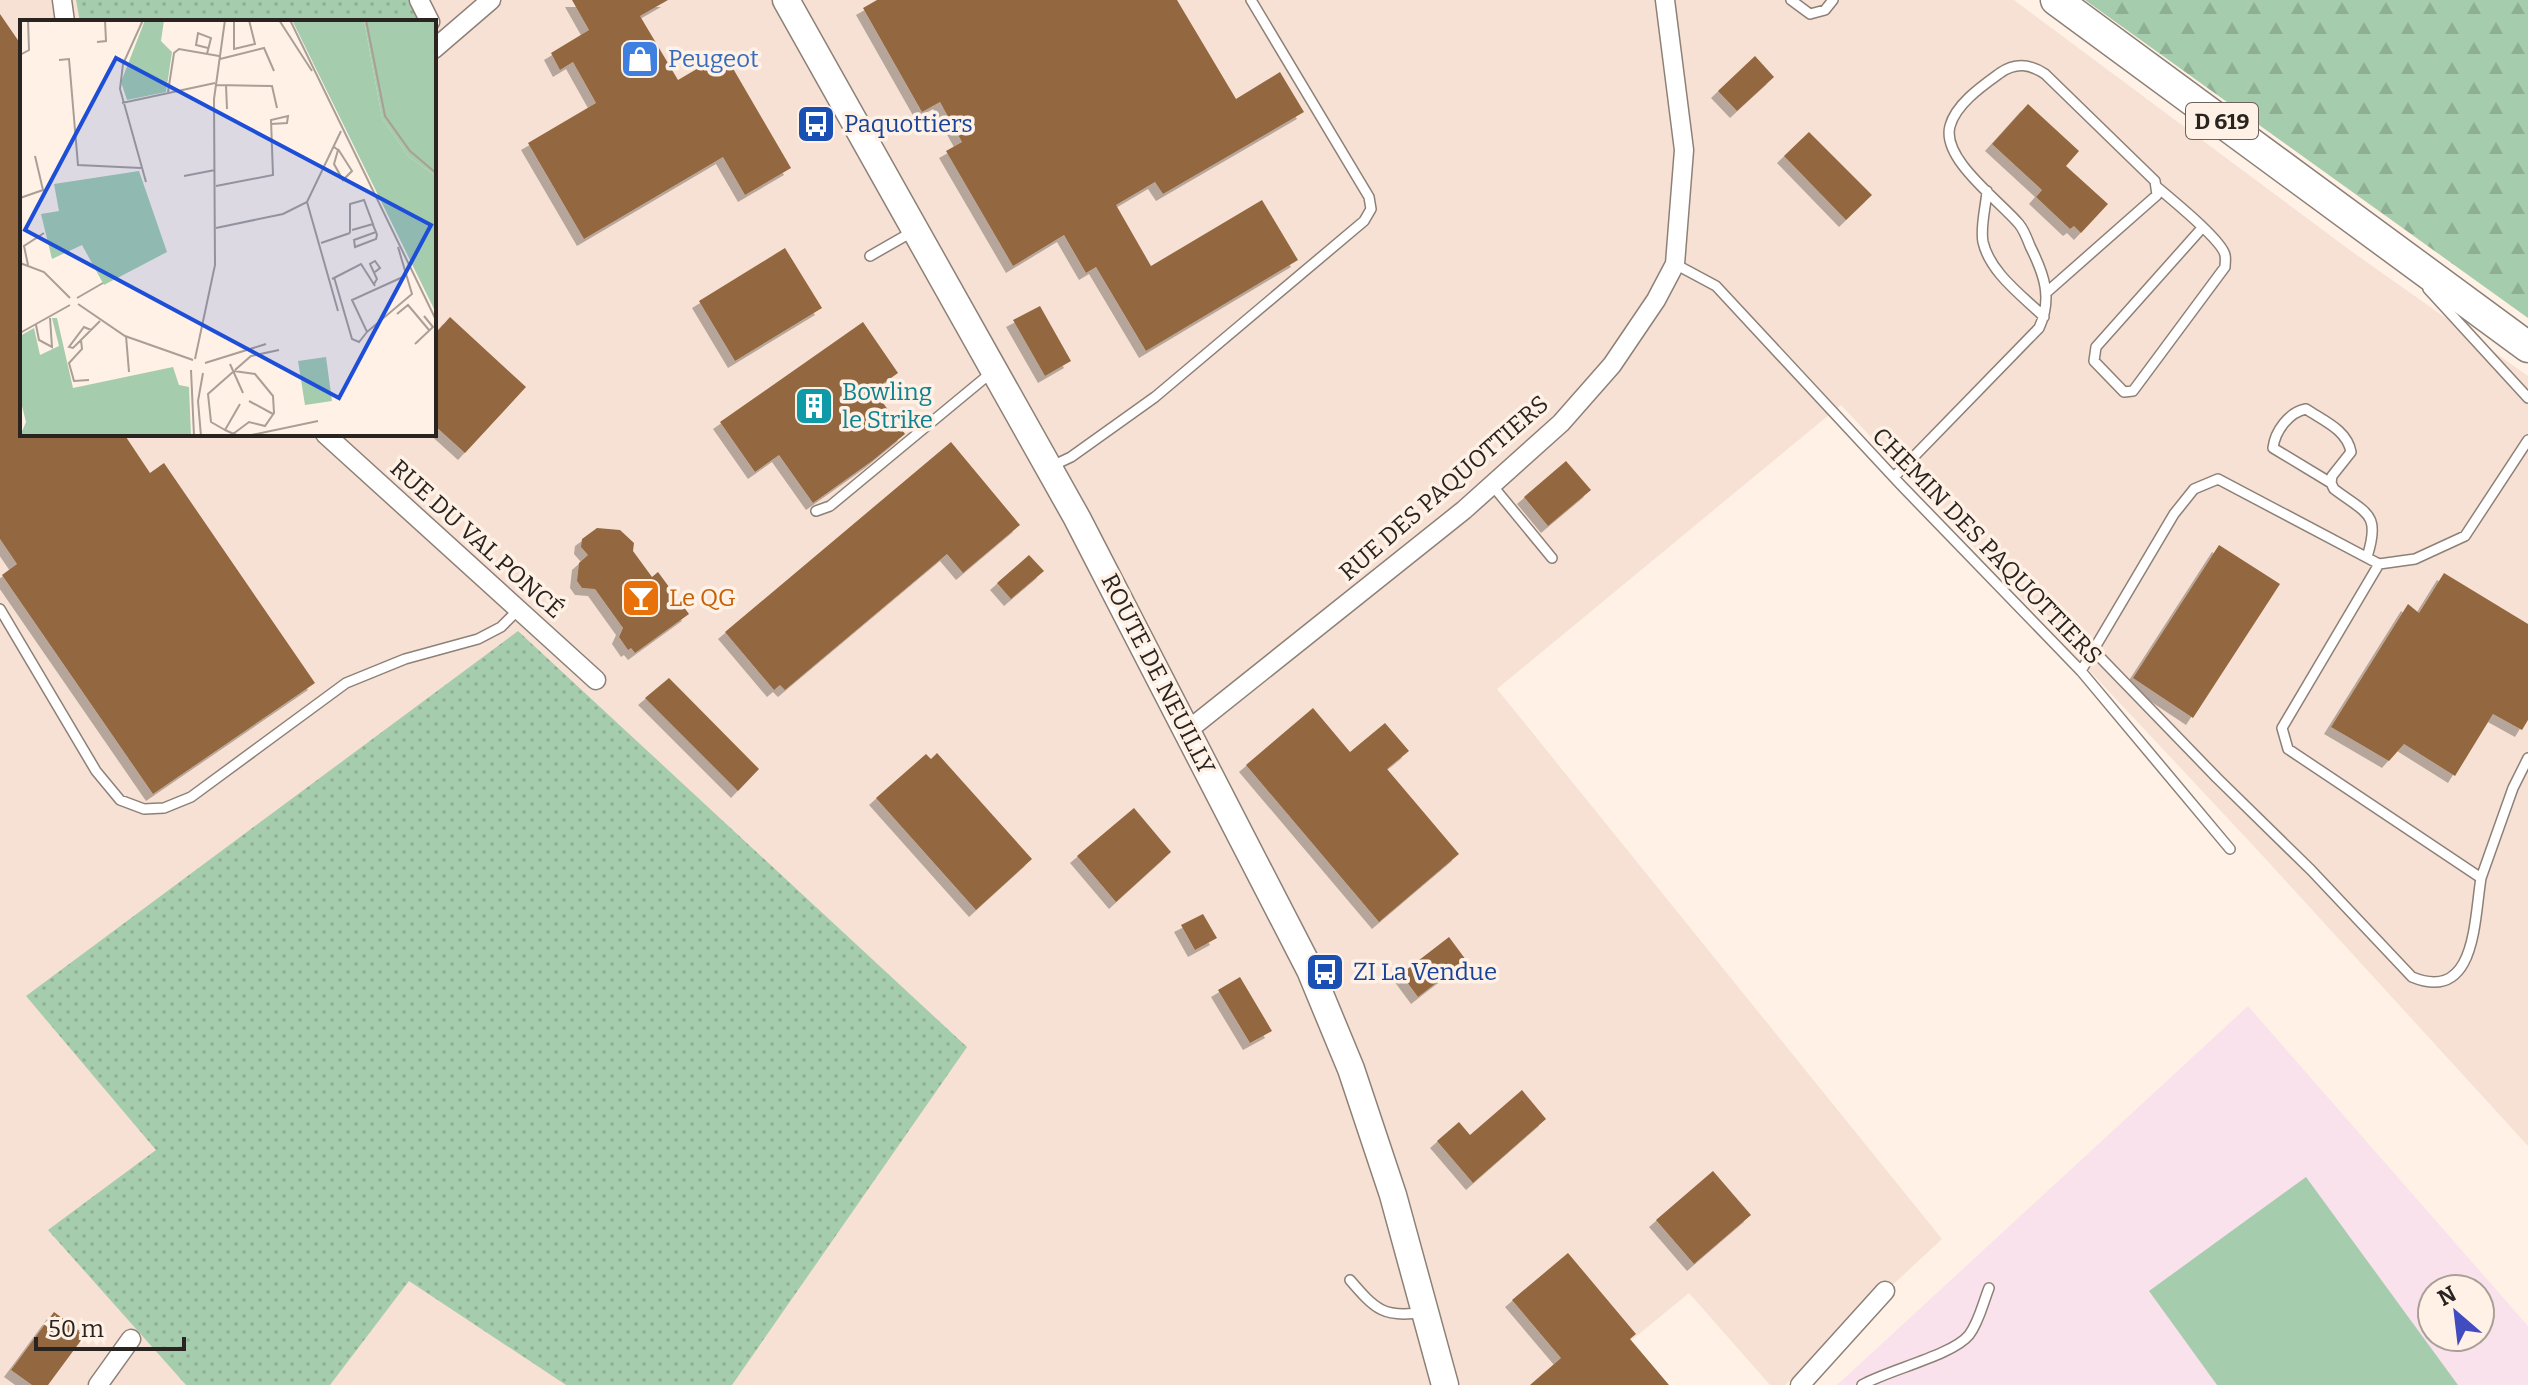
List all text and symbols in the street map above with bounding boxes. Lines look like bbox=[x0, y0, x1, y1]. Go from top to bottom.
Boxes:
inset map bbox=[20, 20, 436, 436]
shop icon: Peugeot bbox=[619, 38, 661, 80]
place label: Peugeot bbox=[668, 45, 759, 73]
bus stop icon: Paquottiers bbox=[795, 103, 837, 145]
road number: D 619 bbox=[2186, 103, 2258, 139]
place label: Paquottiers bbox=[844, 110, 973, 138]
place label: Bowling le Strike bbox=[842, 378, 933, 434]
building icon: Bowling le Strike bbox=[793, 385, 835, 427]
street label: RUE DES PAQUOTTIERS bbox=[1334, 390, 1554, 586]
street label: CHEMIN DES PAQUOTTIERS bbox=[1867, 422, 2107, 670]
street label: RUE DU VAL PONCÉ bbox=[385, 453, 570, 624]
street label: ROUTE DE NEUILLY bbox=[1095, 569, 1221, 779]
bar icon: Le QG bbox=[620, 577, 662, 619]
place label: Le QG bbox=[669, 584, 736, 612]
bus stop icon: ZI La Vendue bbox=[1304, 951, 1346, 993]
place label: ZI La Vendue bbox=[1353, 958, 1497, 986]
north arrow bbox=[2416, 1273, 2496, 1353]
text: N bbox=[2433, 1280, 2461, 1312]
scale bar bbox=[36, 1301, 184, 1351]
text: 50 m bbox=[48, 1315, 104, 1343]

